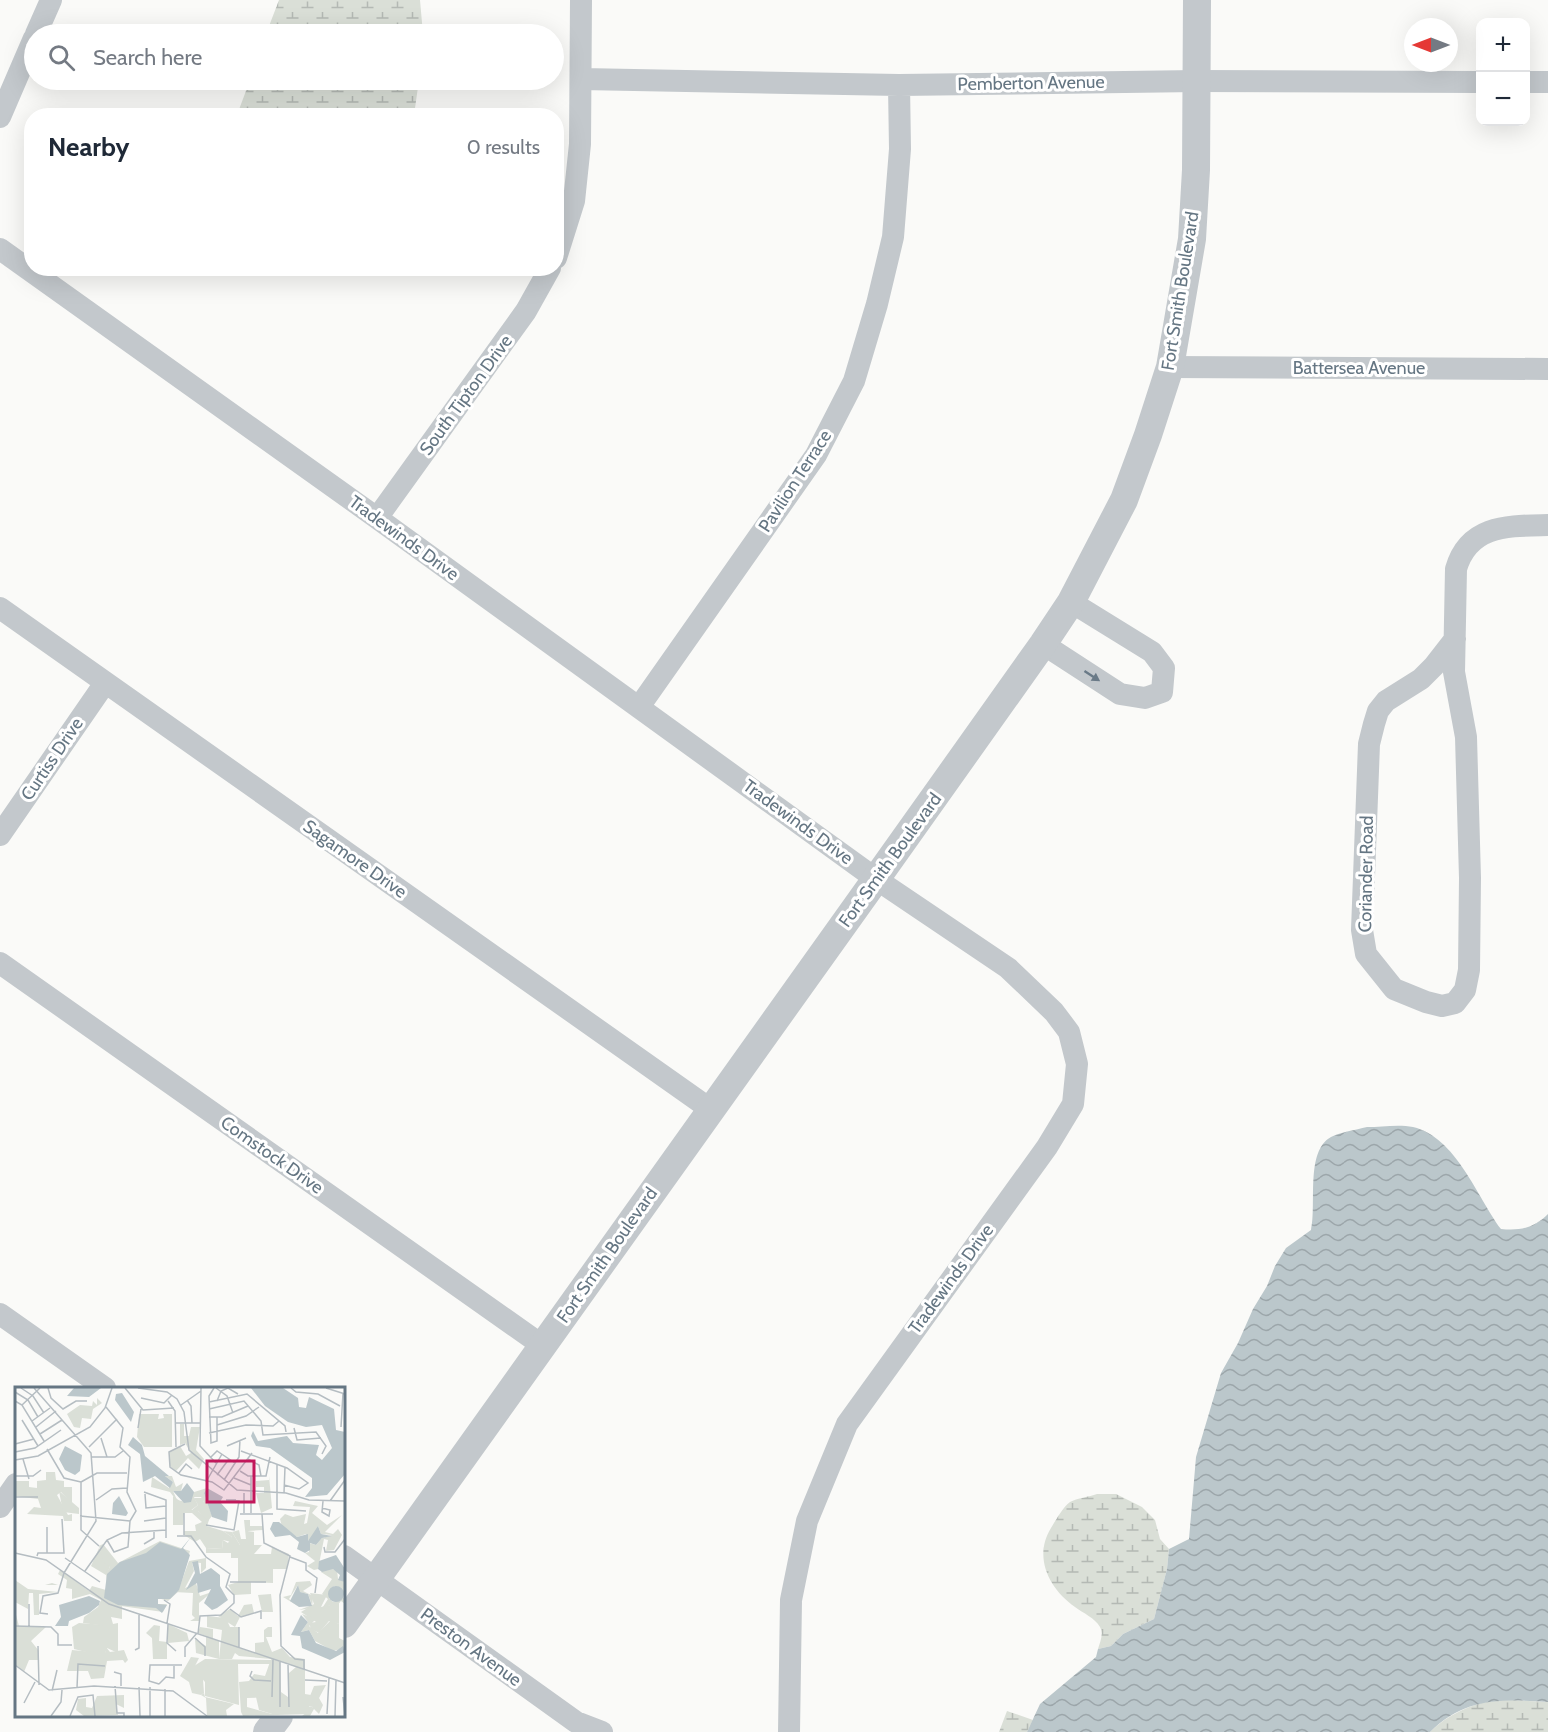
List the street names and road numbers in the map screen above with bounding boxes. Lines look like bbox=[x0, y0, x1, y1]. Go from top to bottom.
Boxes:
street label: Pemberton Avenue bbox=[957, 71, 1105, 95]
street label: Fort Smith Boulevard bbox=[1157, 210, 1203, 372]
street label: South Tipton Drive bbox=[415, 331, 517, 459]
street label: Battersea Avenue bbox=[1293, 357, 1425, 379]
street label: Pavilion Terrace bbox=[754, 426, 836, 536]
street label: Tradewinds Drive bbox=[345, 491, 463, 585]
street label: Curtiss Drive bbox=[16, 713, 88, 805]
street label: Tradewinds Drive bbox=[739, 775, 857, 869]
street label: Fort Smith Boulevard bbox=[834, 789, 946, 931]
street label: Sagamore Drive bbox=[299, 815, 411, 903]
street label: Coriander Road bbox=[1354, 815, 1378, 933]
street label: Comstock Drive bbox=[216, 1111, 328, 1199]
street label: Fort Smith Boulevard bbox=[552, 1183, 662, 1327]
street label: Tradewinds Drive bbox=[904, 1220, 998, 1338]
street label: Preston Avenue bbox=[416, 1603, 526, 1691]

